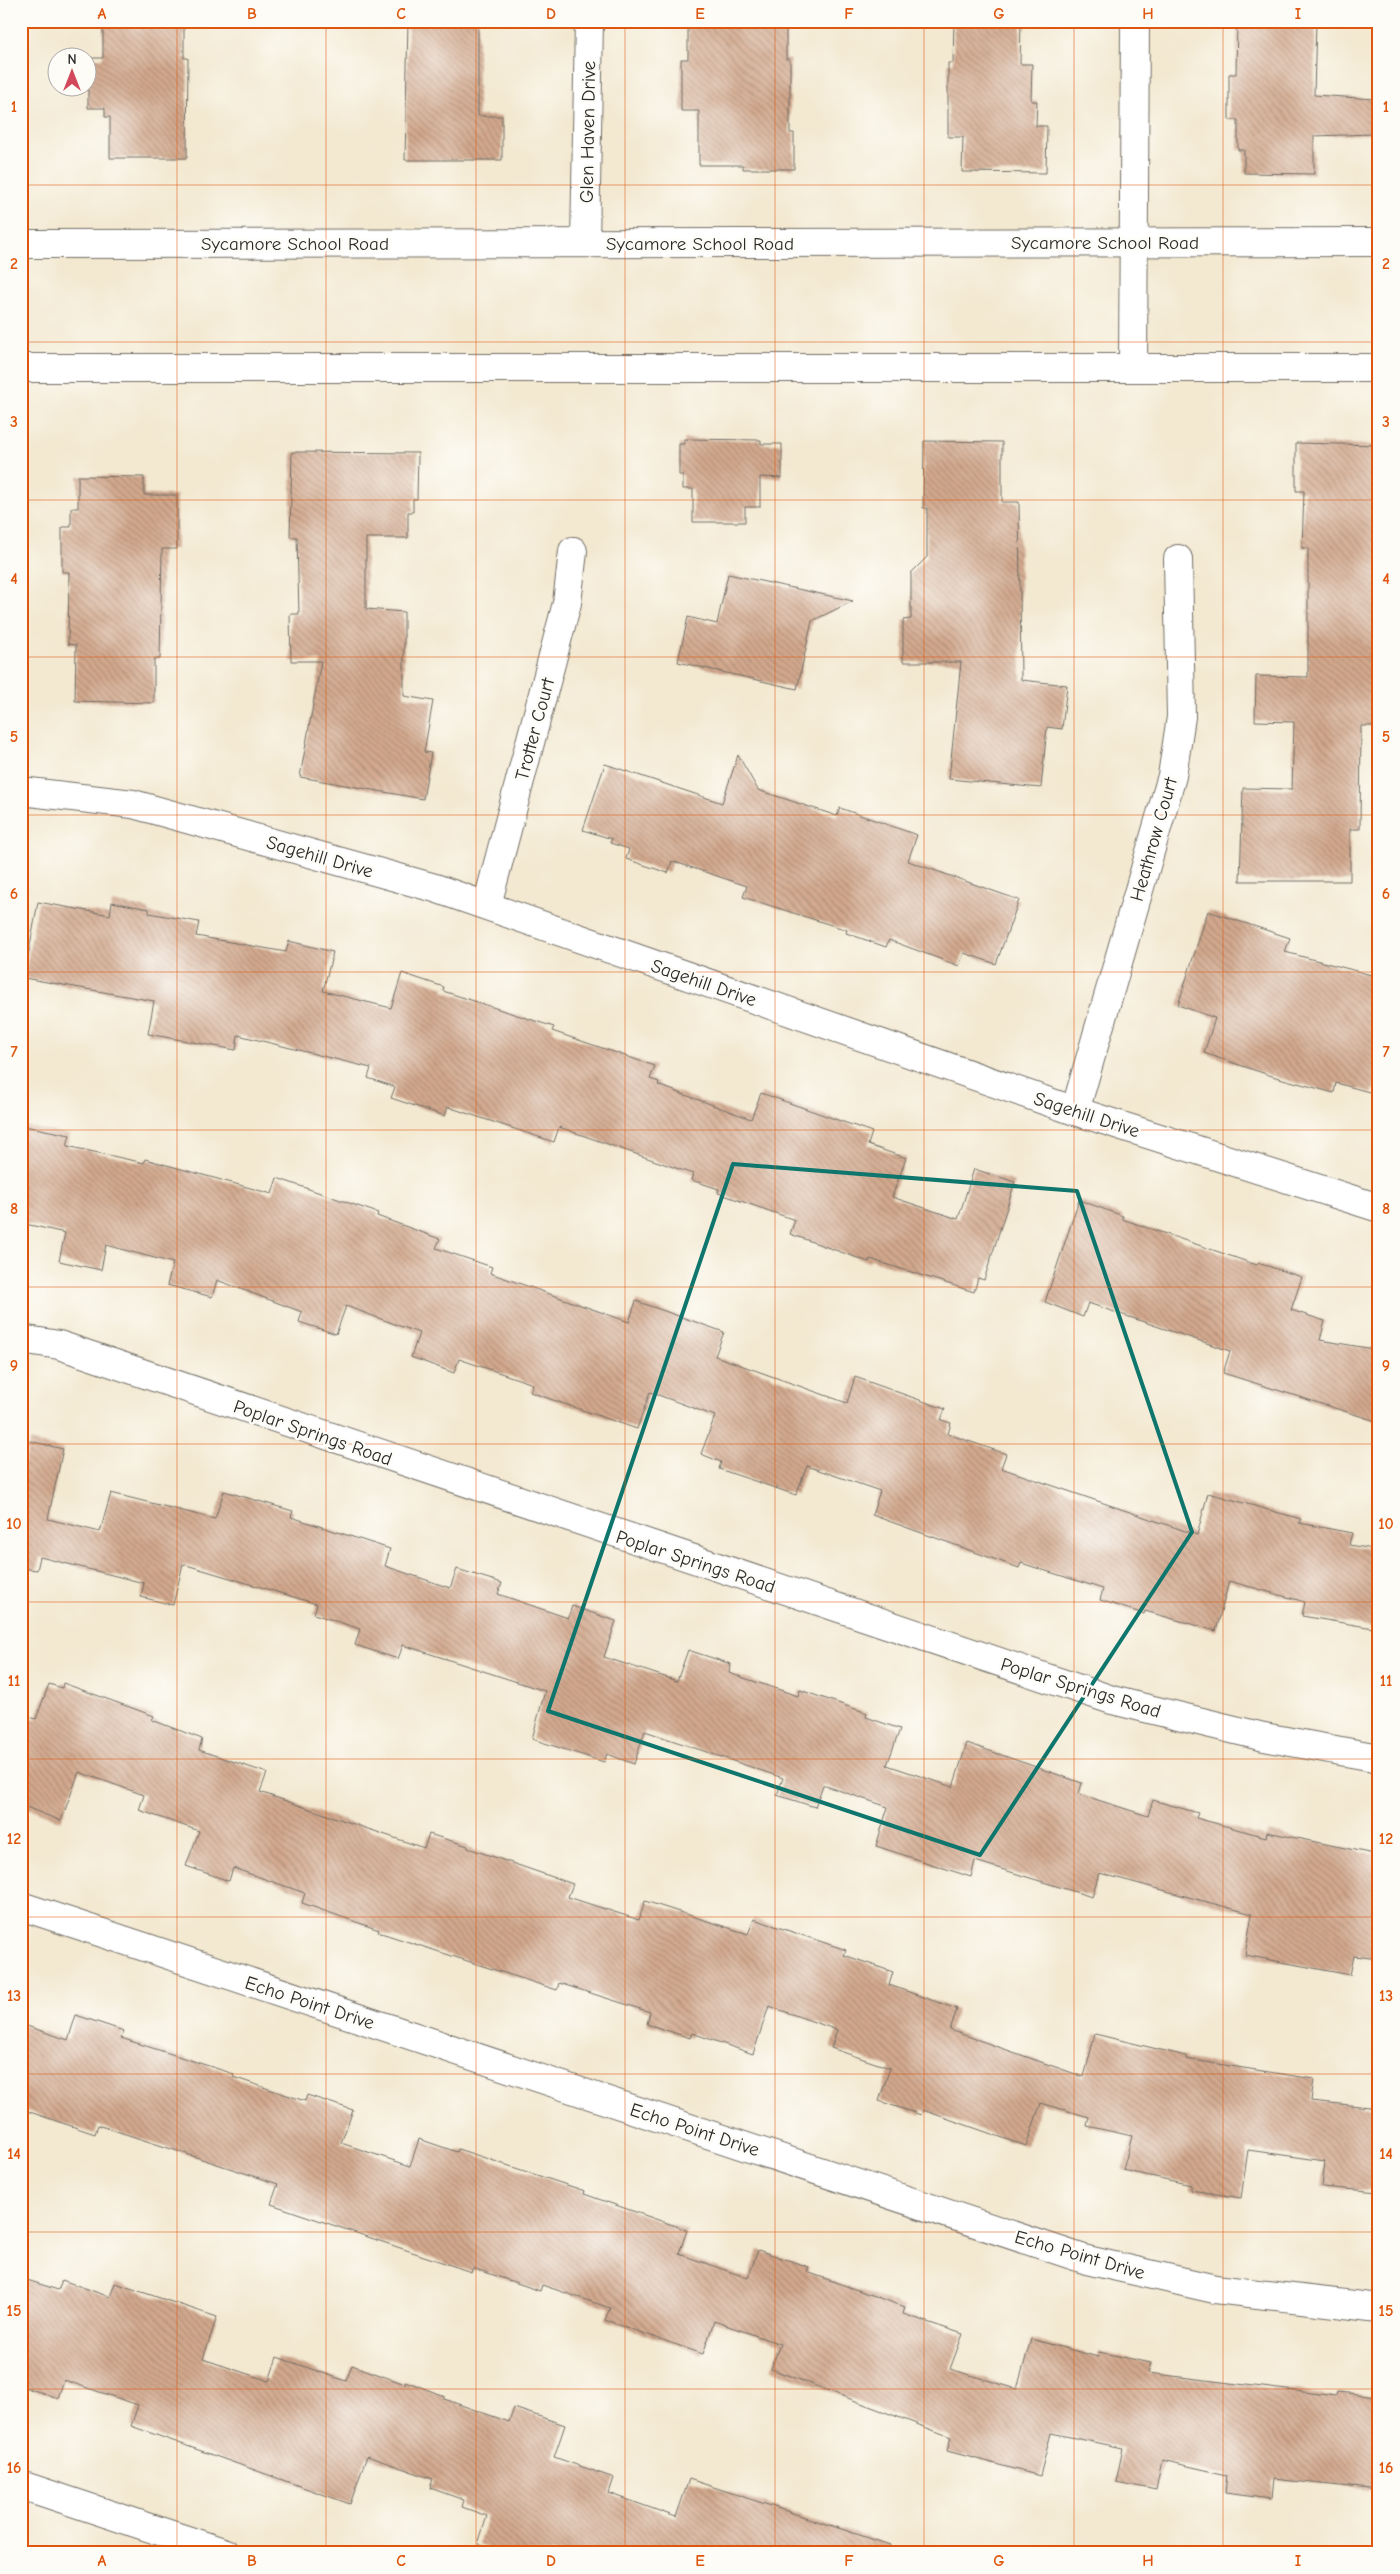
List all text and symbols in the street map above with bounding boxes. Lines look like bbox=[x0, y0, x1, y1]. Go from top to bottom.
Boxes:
text: A bbox=[98, 5, 107, 23]
text: B bbox=[247, 5, 257, 23]
text: C bbox=[396, 5, 406, 23]
text: D bbox=[546, 5, 556, 23]
text: E bbox=[695, 5, 705, 23]
text: F bbox=[844, 5, 854, 23]
text: G bbox=[993, 5, 1005, 23]
text: H bbox=[1142, 5, 1154, 23]
text: I bbox=[1295, 5, 1301, 23]
north arrow bbox=[48, 48, 98, 98]
text: N bbox=[67, 51, 77, 68]
street label: Glen Haven Drive bbox=[576, 61, 600, 203]
text: 1 bbox=[11, 98, 17, 116]
text: 1 bbox=[1383, 98, 1389, 116]
street label: Sycamore School Road bbox=[1011, 232, 1199, 254]
street label: Sycamore School Road bbox=[201, 233, 389, 255]
street label: Sycamore School Road bbox=[606, 233, 794, 255]
text: 2 bbox=[10, 255, 18, 273]
text: 2 bbox=[1382, 255, 1390, 273]
text: 3 bbox=[10, 413, 18, 431]
text: 3 bbox=[1382, 413, 1390, 431]
text: 4 bbox=[10, 570, 18, 588]
text: 4 bbox=[1382, 570, 1390, 588]
street label: Trotter Court bbox=[511, 675, 559, 783]
text: 5 bbox=[10, 728, 18, 746]
text: 5 bbox=[1382, 728, 1390, 746]
street label: Heathrow Court bbox=[1126, 774, 1182, 904]
street label: Sagehill Drive bbox=[264, 831, 376, 883]
text: 6 bbox=[10, 885, 18, 903]
text: 6 bbox=[1382, 885, 1390, 903]
street label: Sagehill Drive bbox=[648, 955, 759, 1011]
text: 7 bbox=[10, 1043, 18, 1061]
text: 7 bbox=[1382, 1043, 1390, 1061]
street label: Sagehill Drive bbox=[1031, 1088, 1142, 1142]
text: 8 bbox=[10, 1200, 18, 1218]
text: 8 bbox=[1382, 1200, 1390, 1218]
text: 9 bbox=[10, 1357, 18, 1375]
text: 9 bbox=[1382, 1357, 1390, 1375]
street label: Poplar Springs Road bbox=[231, 1396, 395, 1470]
text: 10 bbox=[6, 1515, 22, 1533]
text: 10 bbox=[1378, 1515, 1394, 1533]
street label: Poplar Springs Road bbox=[613, 1526, 778, 1598]
street label: Poplar Springs Road bbox=[998, 1653, 1163, 1723]
text: 11 bbox=[8, 1672, 20, 1690]
text: 11 bbox=[1380, 1672, 1392, 1690]
text: 12 bbox=[7, 1830, 21, 1848]
text: 12 bbox=[1379, 1830, 1393, 1848]
street label: Echo Point Drive bbox=[242, 1972, 377, 2034]
text: 13 bbox=[7, 1987, 21, 2005]
text: 13 bbox=[1379, 1987, 1393, 2005]
street label: Echo Point Drive bbox=[627, 2099, 762, 2161]
text: 14 bbox=[7, 2145, 21, 2163]
text: 14 bbox=[1379, 2145, 1393, 2163]
street label: Echo Point Drive bbox=[1012, 2226, 1147, 2284]
text: 15 bbox=[7, 2302, 21, 2320]
text: 15 bbox=[1379, 2302, 1393, 2320]
text: 16 bbox=[7, 2459, 21, 2477]
text: 16 bbox=[1379, 2459, 1393, 2477]
text: A bbox=[98, 2552, 107, 2570]
text: B bbox=[247, 2552, 257, 2570]
text: C bbox=[396, 2552, 406, 2570]
text: D bbox=[546, 2552, 556, 2570]
text: E bbox=[695, 2552, 705, 2570]
text: F bbox=[844, 2552, 854, 2570]
text: G bbox=[993, 2552, 1005, 2570]
text: H bbox=[1142, 2552, 1154, 2570]
text: I bbox=[1295, 2552, 1301, 2570]

